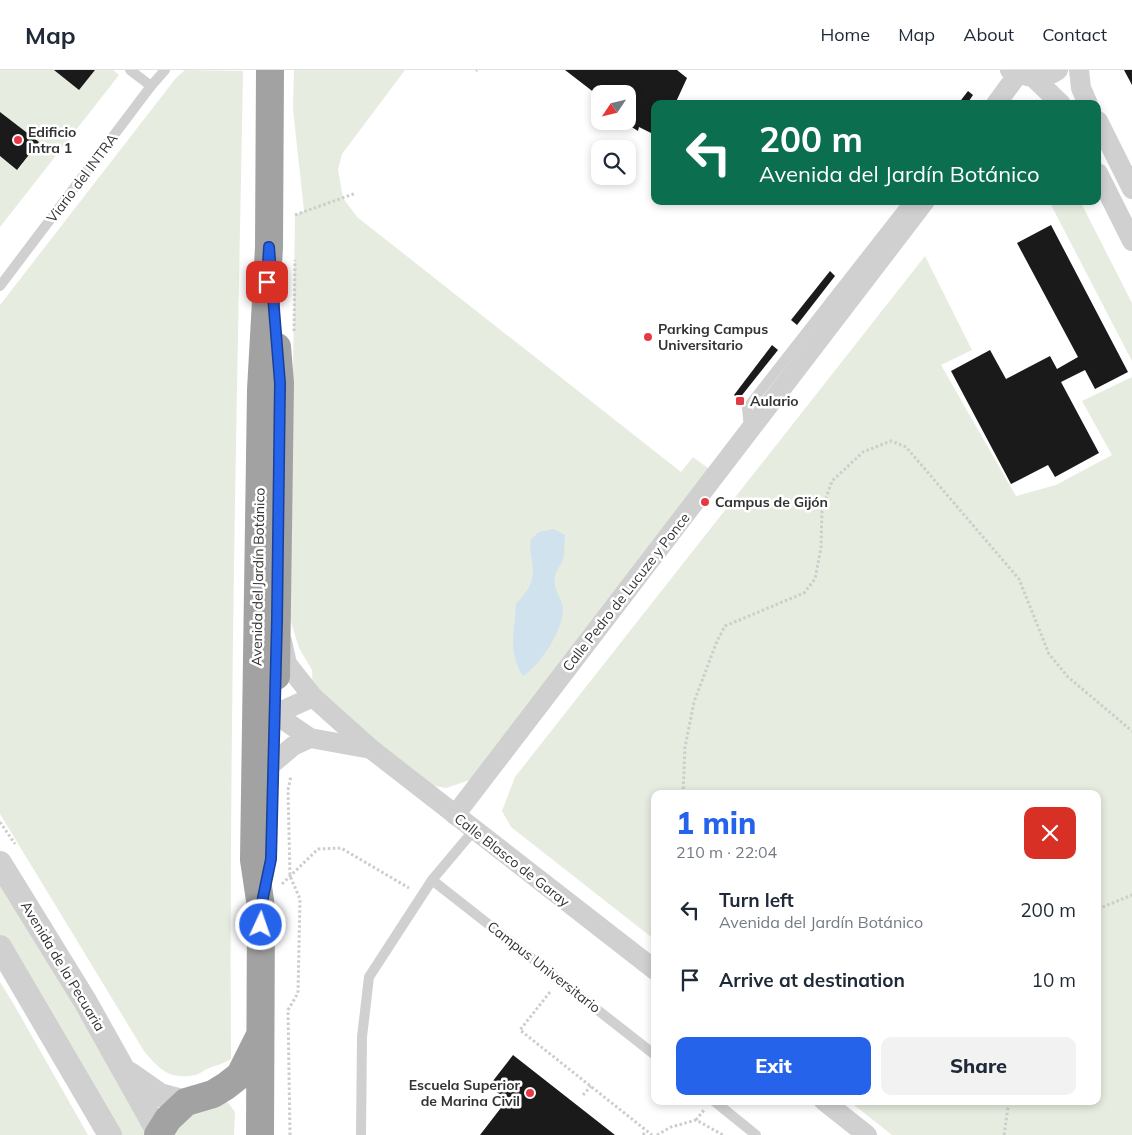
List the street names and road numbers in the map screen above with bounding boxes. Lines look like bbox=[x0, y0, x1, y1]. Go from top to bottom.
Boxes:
street label: Viario del INTRA bbox=[43, 129, 122, 226]
street label: Avenida del Jardín Botánico bbox=[247, 488, 269, 666]
street label: Calle Pedro de Lucuze y Ponce bbox=[558, 509, 694, 675]
street label: Calle Blasco de Garay bbox=[451, 809, 574, 911]
street label: Avenida de la Pecuaria bbox=[17, 898, 109, 1034]
street label: Campus Universitario bbox=[484, 917, 604, 1017]

